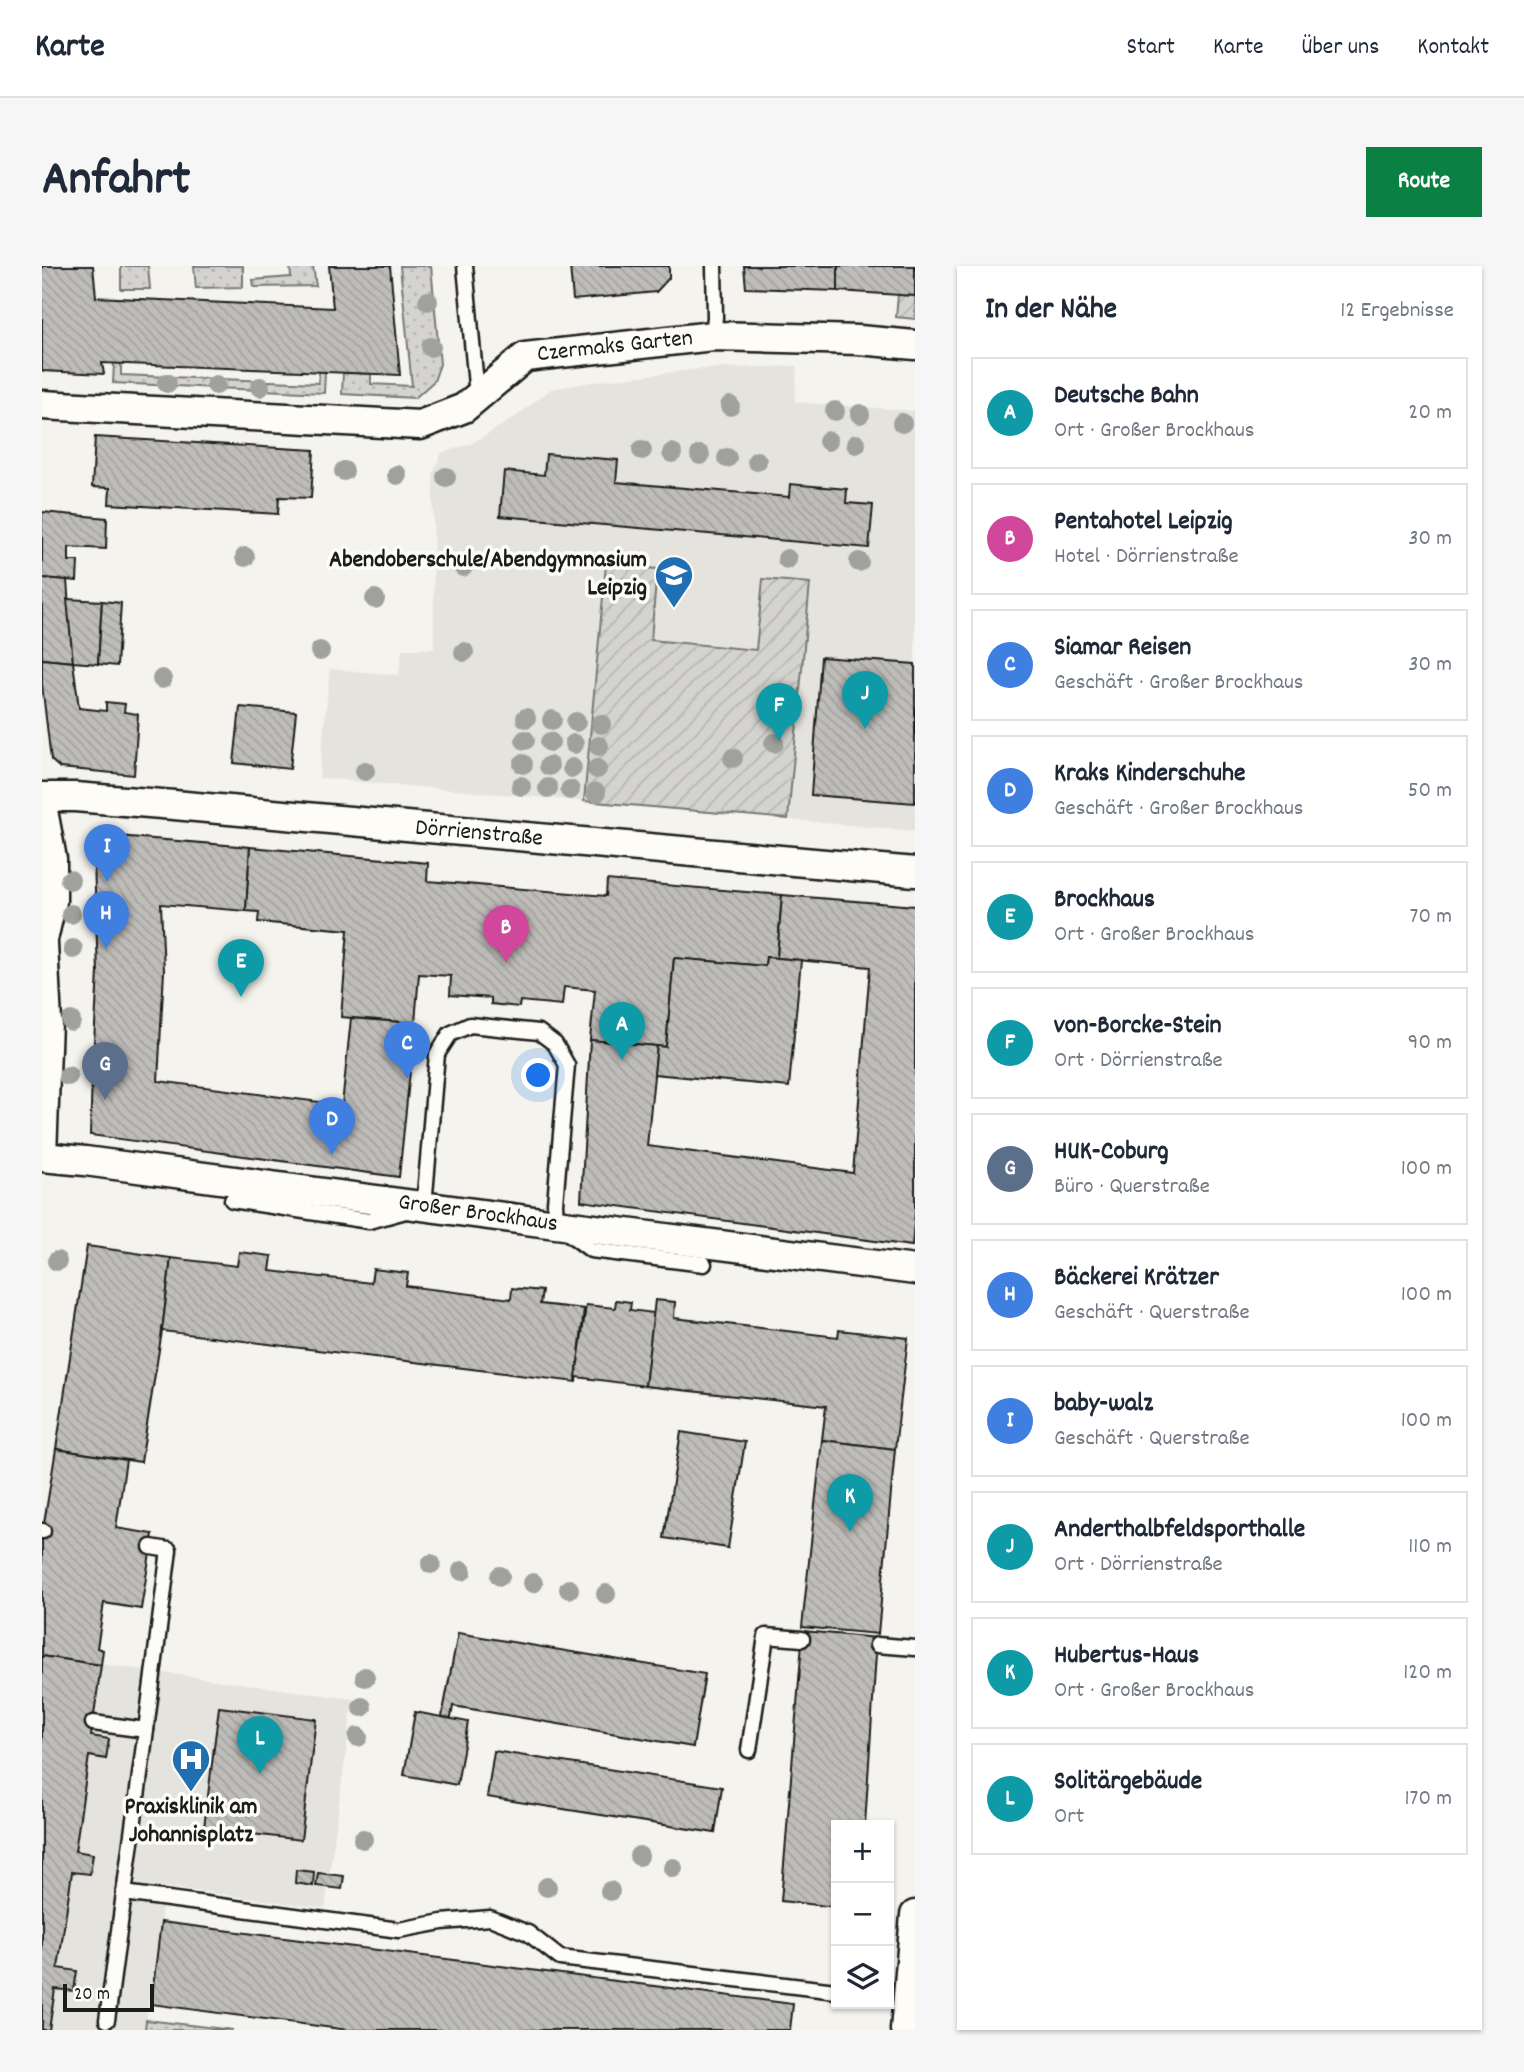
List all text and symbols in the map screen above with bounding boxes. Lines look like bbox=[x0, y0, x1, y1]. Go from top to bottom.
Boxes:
text: Karte bbox=[35, 25, 105, 72]
text: Start bbox=[1126, 31, 1175, 65]
text: Karte bbox=[1213, 31, 1264, 65]
text: Über uns bbox=[1302, 31, 1379, 65]
text: Kontakt bbox=[1417, 31, 1489, 65]
text: Anfahrt bbox=[42, 147, 190, 217]
button: Route bbox=[1366, 147, 1482, 217]
text: In der Nähe bbox=[985, 290, 1117, 333]
text: 12 Ergebnisse bbox=[1340, 295, 1454, 328]
street label: Czermaks Garten bbox=[535, 322, 695, 372]
text: Deutsche Bahn bbox=[1054, 378, 1199, 415]
text: A bbox=[1004, 397, 1016, 430]
text: 20 m bbox=[1408, 397, 1452, 430]
text: Ort · Großer Brockhaus bbox=[1054, 415, 1255, 448]
text: Pentahotel Leipzig bbox=[1054, 504, 1233, 541]
text: B bbox=[1005, 523, 1015, 556]
text: 30 m bbox=[1408, 523, 1452, 556]
text: Hotel · Dörrienstraße bbox=[1054, 541, 1239, 574]
place label: Abendoberschule/Abendgymnasium Leipzig bbox=[329, 544, 647, 606]
school or university icon: Abendoberschule/Abendgymnasium Leipzig bbox=[653, 554, 695, 609]
text: Siamar Reisen bbox=[1054, 630, 1191, 667]
text: C bbox=[1004, 649, 1016, 682]
text: 30 m bbox=[1408, 649, 1452, 682]
text: Geschäft · Großer Brockhaus bbox=[1054, 667, 1304, 700]
pin: J bbox=[842, 671, 888, 729]
pin: F bbox=[756, 683, 802, 741]
text: Kraks Kinderschuhe bbox=[1054, 756, 1245, 793]
text: D bbox=[1004, 775, 1016, 808]
text: 50 m bbox=[1408, 775, 1452, 808]
text: Geschäft · Großer Brockhaus bbox=[1054, 793, 1304, 826]
street label: Dörrienstraße bbox=[414, 811, 544, 857]
pin: I bbox=[84, 824, 130, 882]
text: Brockhaus bbox=[1054, 882, 1155, 919]
pin: H bbox=[83, 891, 129, 949]
text: E bbox=[1005, 901, 1015, 934]
text: 70 m bbox=[1410, 901, 1452, 934]
pin: B bbox=[483, 905, 529, 963]
text: Ort · Großer Brockhaus bbox=[1054, 919, 1255, 952]
pin: E bbox=[218, 939, 264, 997]
pin: A bbox=[599, 1002, 645, 1060]
text: von-Borcke-Stein bbox=[1054, 1008, 1222, 1045]
pin: C bbox=[384, 1021, 430, 1079]
text: F bbox=[1005, 1027, 1015, 1060]
text: 90 m bbox=[1408, 1027, 1452, 1060]
pin: G bbox=[82, 1042, 128, 1100]
text: Ort · Dörrienstraße bbox=[1054, 1045, 1223, 1078]
your location bbox=[521, 1058, 555, 1092]
pin: D bbox=[309, 1097, 355, 1155]
text: HUK-Coburg bbox=[1054, 1134, 1169, 1171]
text: G bbox=[1004, 1153, 1016, 1186]
text: 100 m bbox=[1401, 1153, 1452, 1186]
text: Büro · Querstraße bbox=[1054, 1171, 1210, 1204]
street label: Großer Brockhaus bbox=[396, 1186, 560, 1242]
text: Bäckerei Krätzer bbox=[1054, 1260, 1219, 1297]
text: H bbox=[1004, 1279, 1016, 1312]
text: 100 m bbox=[1401, 1279, 1452, 1312]
text: Geschäft · Querstraße bbox=[1054, 1297, 1250, 1330]
text: baby-walz bbox=[1054, 1386, 1153, 1423]
text: I bbox=[1006, 1405, 1014, 1438]
text: 100 m bbox=[1401, 1405, 1452, 1438]
text: Geschäft · Querstraße bbox=[1054, 1423, 1250, 1456]
pin: K bbox=[827, 1474, 873, 1532]
text: Anderthalbfeldsporthalle bbox=[1054, 1512, 1305, 1549]
text: J bbox=[1006, 1531, 1014, 1564]
text: 110 m bbox=[1408, 1531, 1452, 1564]
text: Ort · Dörrienstraße bbox=[1054, 1549, 1223, 1582]
text: Hubertus-Haus bbox=[1054, 1638, 1199, 1675]
text: K bbox=[1005, 1657, 1015, 1690]
text: 120 m bbox=[1403, 1657, 1452, 1690]
text: Ort · Großer Brockhaus bbox=[1054, 1675, 1255, 1708]
pin: L bbox=[237, 1716, 283, 1774]
hospital icon: Praxisklinik am Johannisplatz bbox=[170, 1738, 212, 1793]
text: Solitärgebäude bbox=[1054, 1764, 1202, 1801]
text: L bbox=[1005, 1783, 1015, 1816]
text: 170 m bbox=[1405, 1783, 1452, 1816]
place label: Praxisklinik am Johannisplatz bbox=[125, 1791, 257, 1853]
text: Ort bbox=[1054, 1801, 1084, 1834]
map controls bbox=[831, 1820, 894, 2009]
button: + bbox=[831, 1820, 894, 1883]
button: − bbox=[831, 1883, 894, 1946]
button: layers bbox=[831, 1946, 894, 2009]
scale bar bbox=[63, 1981, 154, 2013]
text: 20 m bbox=[74, 1982, 110, 2009]

